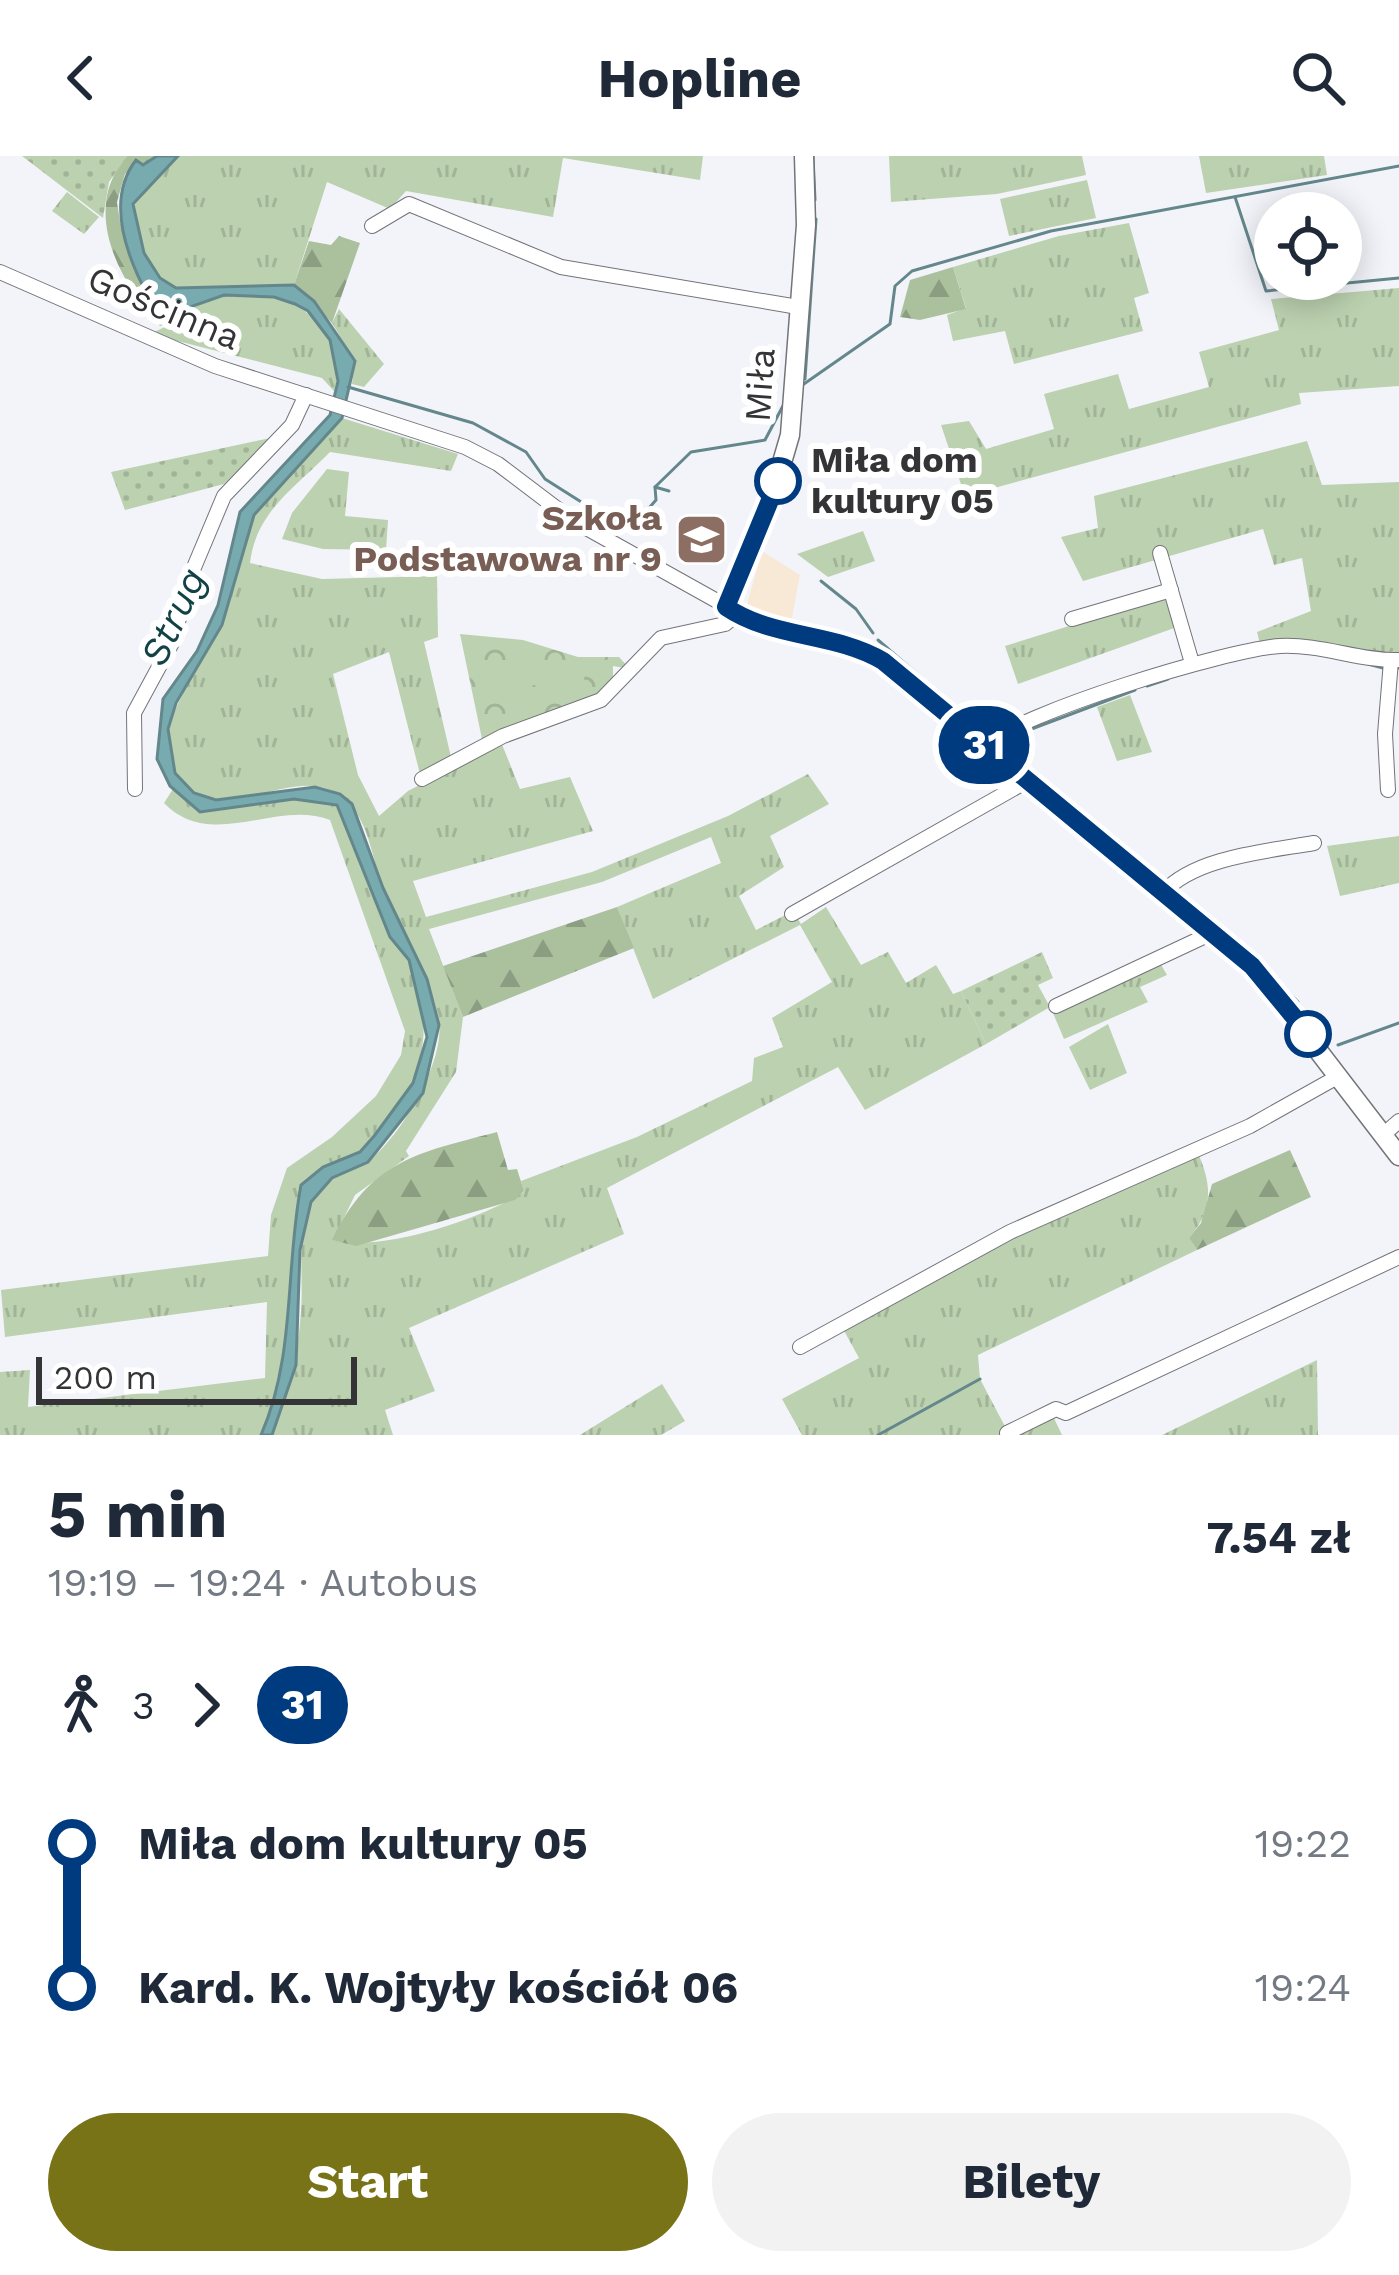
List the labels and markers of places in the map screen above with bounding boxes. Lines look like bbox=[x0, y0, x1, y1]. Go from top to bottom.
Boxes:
place label: Miła dom kultury 05 bbox=[811, 439, 994, 522]
marker: Miła dom kultury 05 bbox=[756, 459, 800, 503]
place label: Szkoła Podstawowa nr 9 bbox=[353, 497, 662, 580]
school or university icon: Szkoła Podstawowa nr 9 bbox=[673, 511, 729, 567]
unlabelled marker bbox=[1286, 1012, 1330, 1056]

